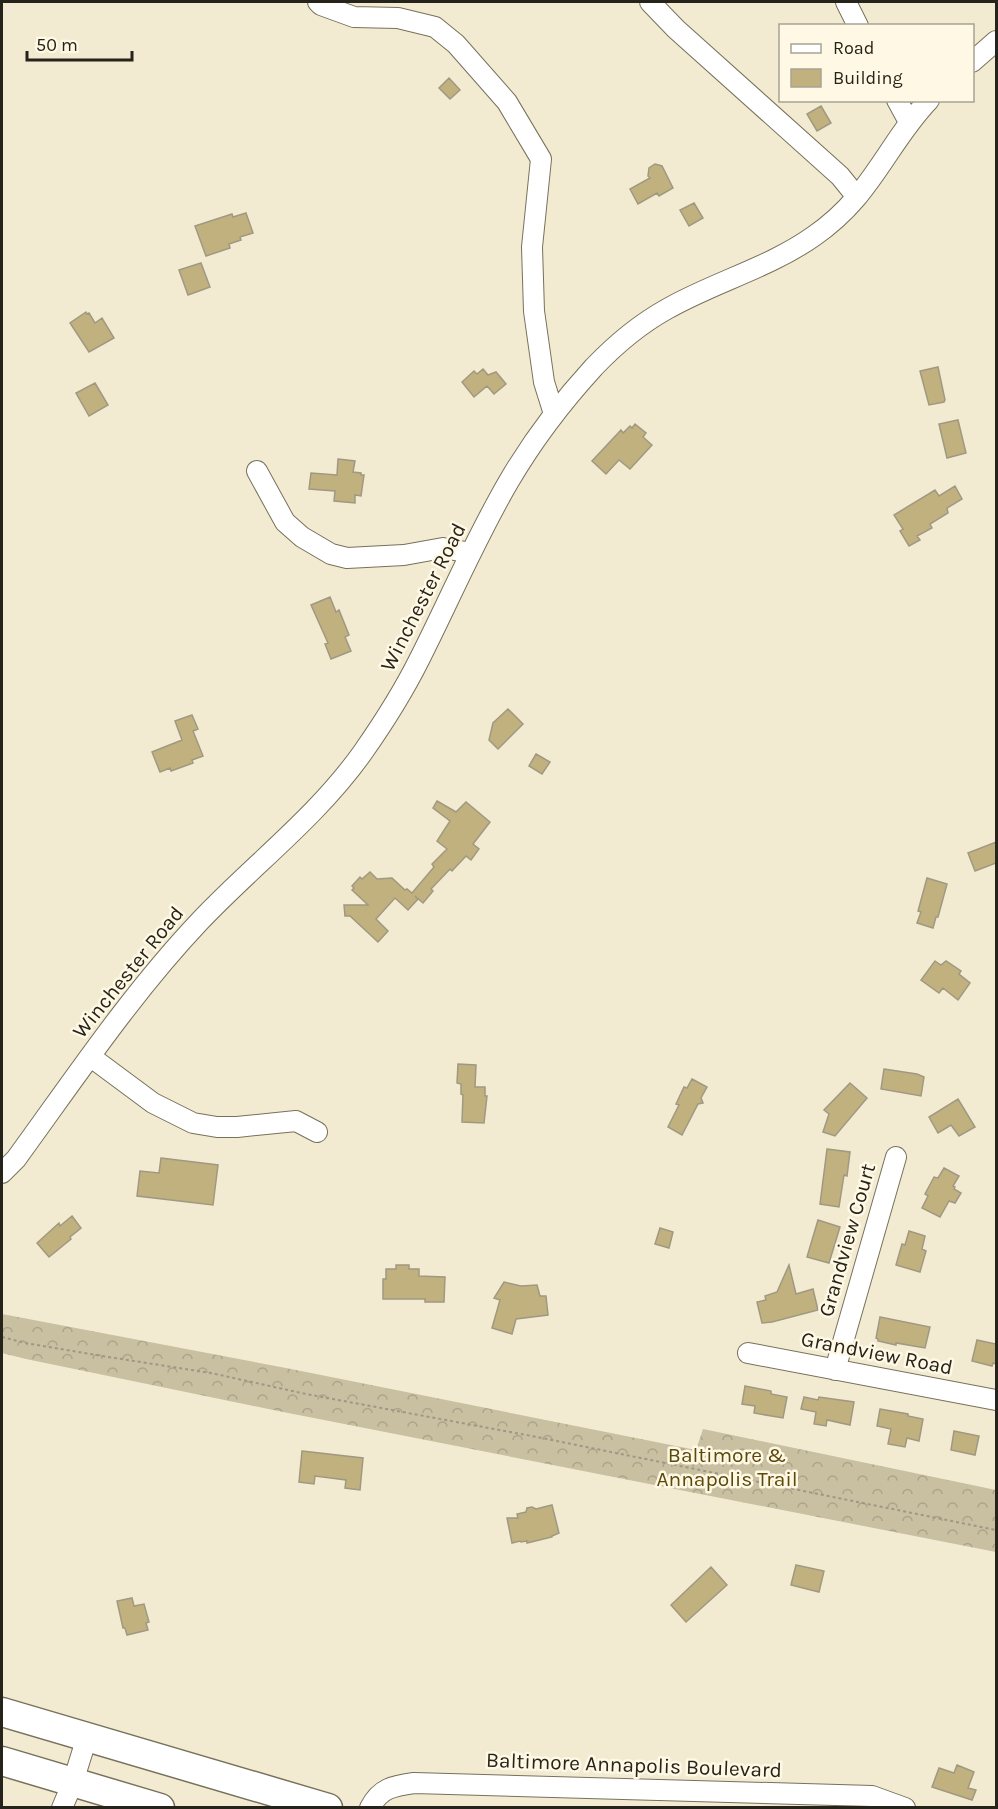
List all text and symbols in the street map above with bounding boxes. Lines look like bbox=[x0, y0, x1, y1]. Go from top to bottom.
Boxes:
scale bar bbox=[27, 24, 132, 62]
legend bbox=[779, 24, 974, 102]
text: 50 m bbox=[36, 34, 78, 56]
text: Road bbox=[833, 37, 874, 59]
text: Building bbox=[833, 67, 903, 89]
street label: Winchester Road bbox=[375, 519, 471, 675]
street label: Winchester Road bbox=[67, 901, 189, 1043]
street label: Grandview Court bbox=[814, 1161, 880, 1319]
street label: Grandview Road bbox=[799, 1327, 955, 1379]
park label: Baltimore & Annapolis Trail bbox=[656, 1443, 798, 1491]
street label: Baltimore Annapolis Boulevard bbox=[486, 1748, 782, 1782]

